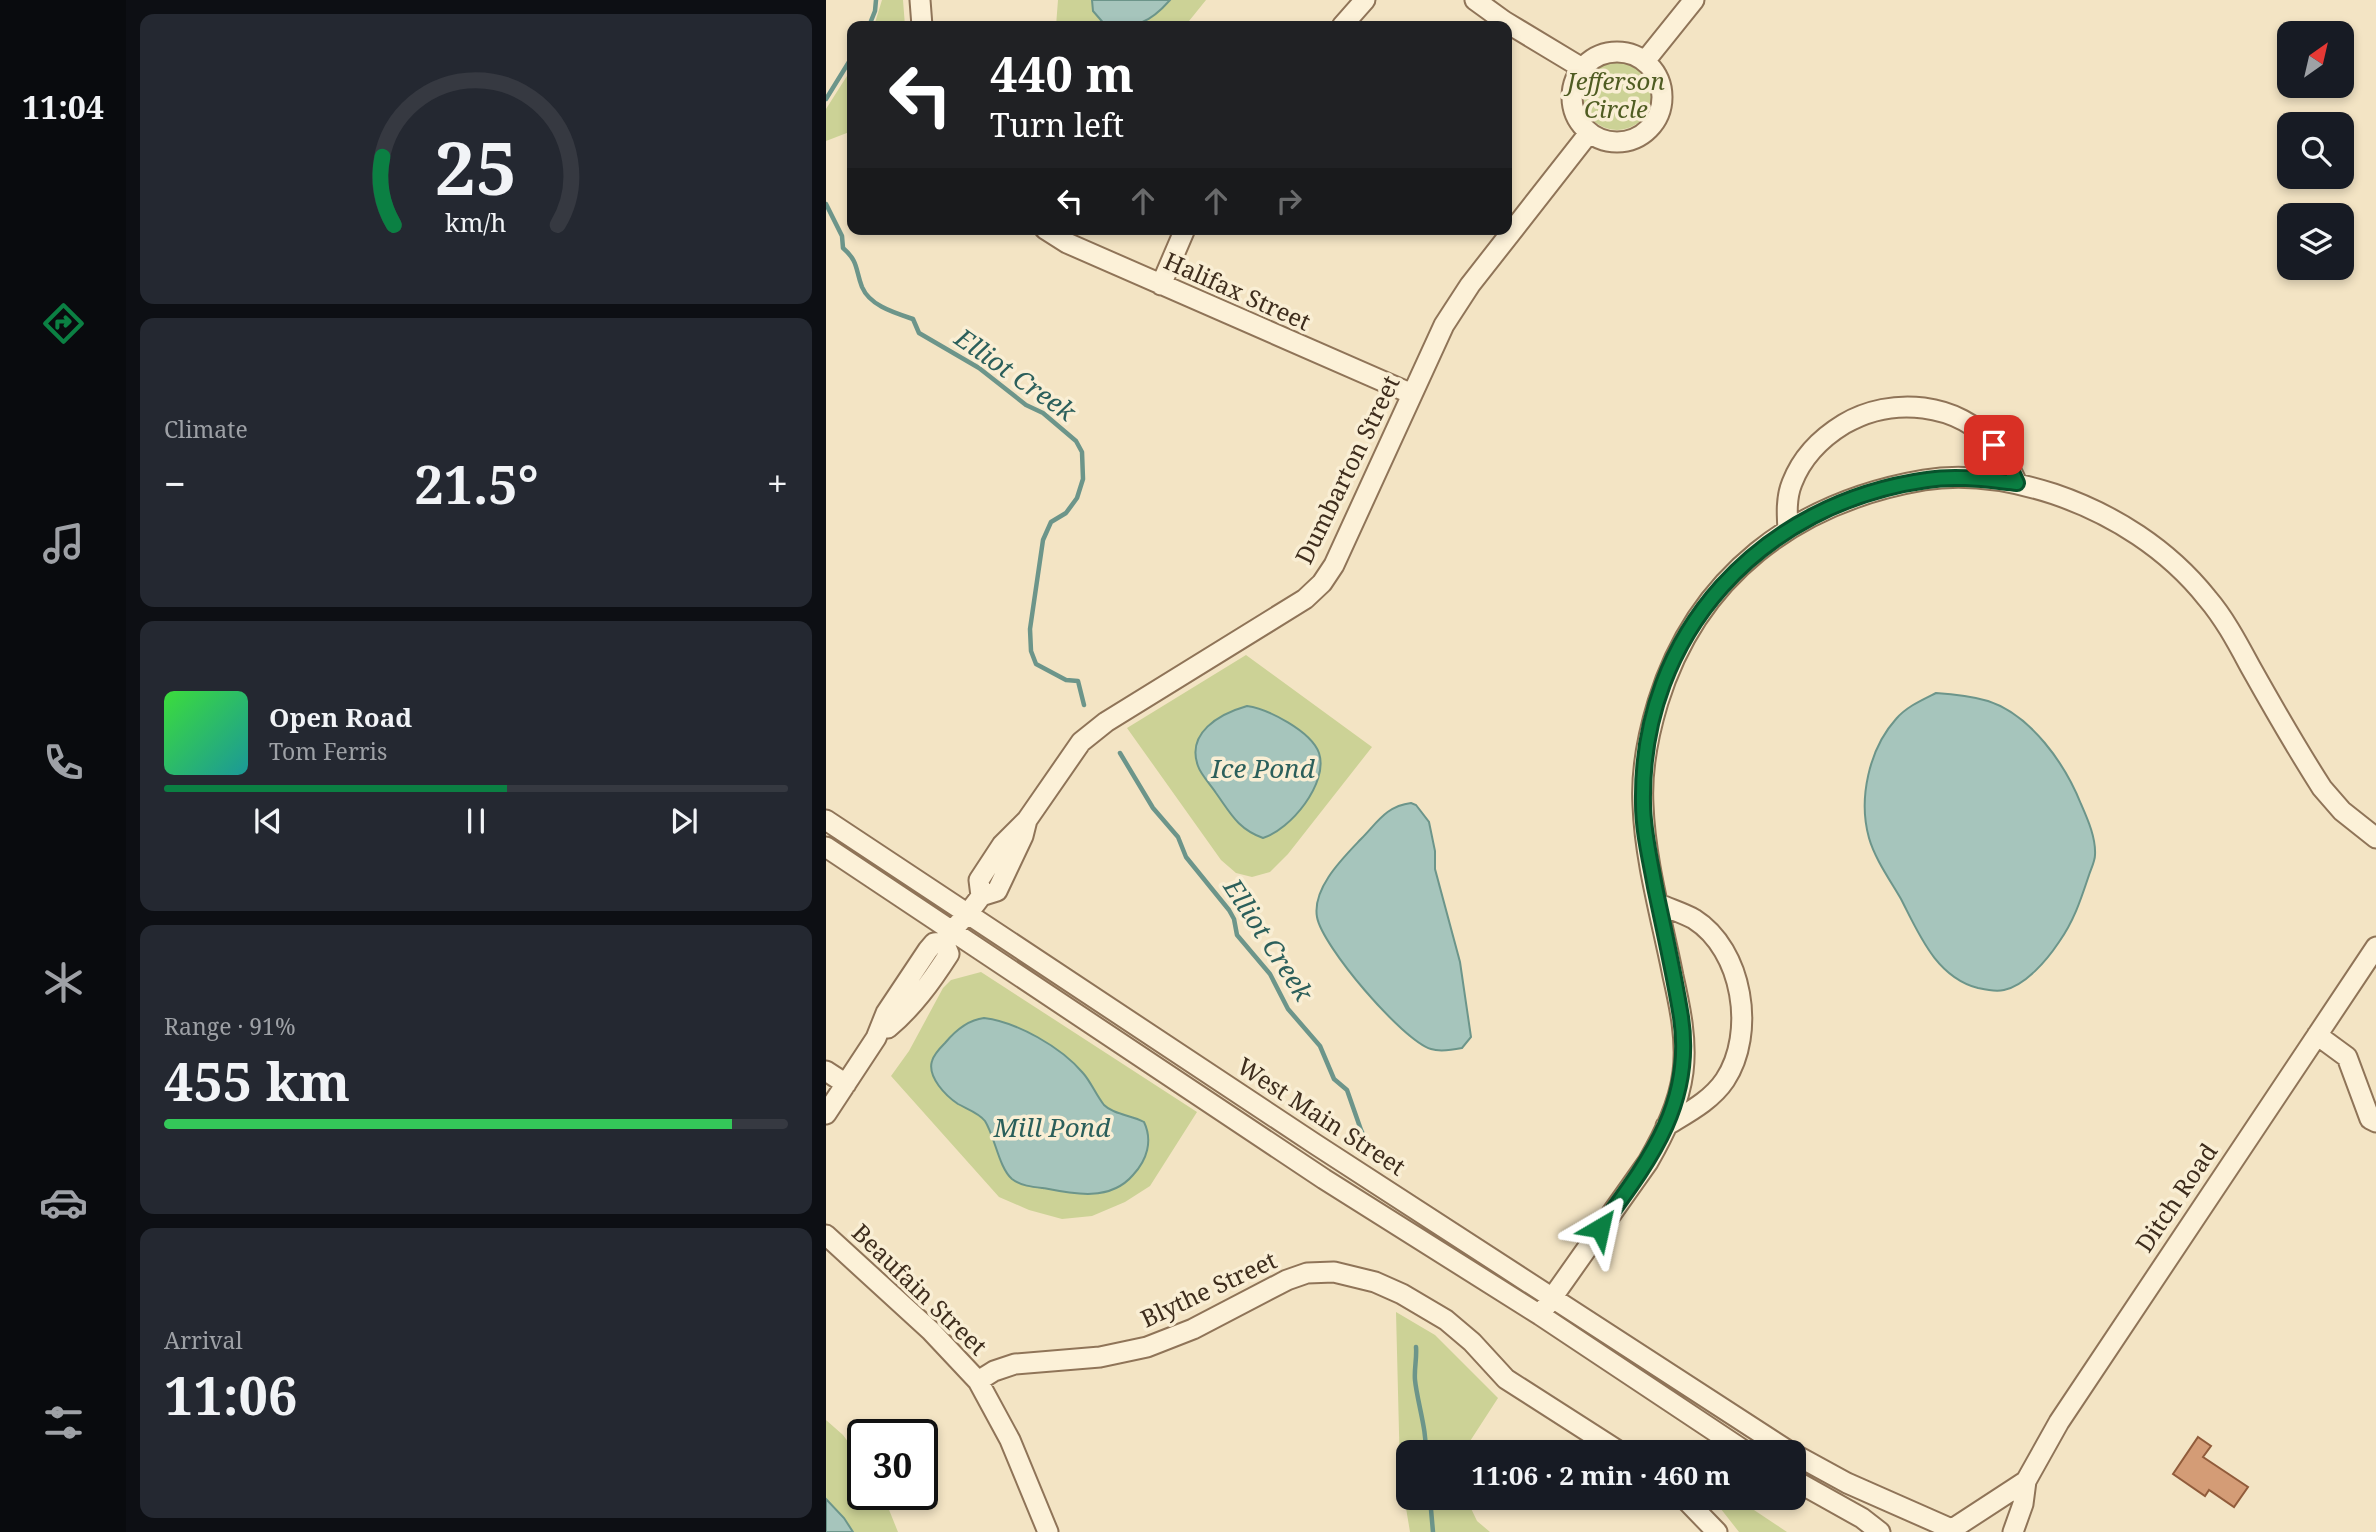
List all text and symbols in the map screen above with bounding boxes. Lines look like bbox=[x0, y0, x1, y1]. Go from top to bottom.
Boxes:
north arrow bbox=[2277, 21, 2354, 98]
map controls bbox=[2277, 21, 2354, 280]
text: 440 m bbox=[990, 40, 1134, 106]
icon: left bbox=[875, 49, 966, 140]
park label: Jefferson Circle bbox=[1563, 64, 1665, 125]
text: 11:04 bbox=[22, 85, 104, 128]
text: Turn left bbox=[990, 103, 1124, 146]
button: search bbox=[2277, 112, 2354, 189]
text: 25 bbox=[435, 117, 517, 216]
icon: left bbox=[1051, 182, 1089, 220]
icon: ahead bbox=[1124, 182, 1162, 220]
icon: ahead bbox=[1197, 182, 1235, 220]
icon: right bbox=[1270, 182, 1308, 220]
button: layers bbox=[2277, 203, 2354, 280]
text: km/h bbox=[445, 205, 507, 239]
street label: Halifax Street bbox=[1159, 244, 1316, 338]
icon: directions bbox=[39, 299, 88, 348]
water label: Elliot Creek bbox=[947, 319, 1084, 430]
street label: Dumbarton Street bbox=[1287, 370, 1407, 569]
text: Climate bbox=[164, 413, 248, 445]
pin bbox=[1964, 415, 2024, 475]
icon: arrive bbox=[1975, 426, 2013, 464]
text: 21.5° bbox=[414, 448, 539, 519]
text: − bbox=[164, 457, 186, 509]
text: + bbox=[767, 457, 788, 509]
icon: music bbox=[39, 519, 88, 568]
text: Open Road bbox=[269, 699, 412, 735]
text: Tom Ferris bbox=[269, 735, 387, 767]
icon: phone bbox=[39, 738, 88, 787]
water label: Ice Pond bbox=[1210, 750, 1316, 786]
icon: previous bbox=[249, 802, 287, 840]
icon: pause bbox=[457, 802, 495, 840]
icon: next bbox=[665, 802, 703, 840]
water label: Elliot Creek bbox=[1215, 870, 1323, 1009]
icon: climate bbox=[39, 958, 88, 1007]
text: Range · 91% bbox=[164, 1010, 296, 1042]
text: 455 km bbox=[164, 1045, 350, 1116]
street label: West Main Street bbox=[1231, 1049, 1412, 1183]
water label: Mill Pond bbox=[993, 1109, 1111, 1145]
street label: Ditch Road bbox=[2127, 1136, 2224, 1258]
icon: car bbox=[39, 1178, 88, 1227]
position arrow bbox=[1563, 1191, 1637, 1265]
street label: Beaufain Street bbox=[845, 1216, 995, 1362]
street label: Blythe Street bbox=[1135, 1243, 1282, 1335]
text: Arrival bbox=[164, 1324, 243, 1356]
text: 11:06 bbox=[164, 1359, 297, 1430]
icon: filters bbox=[39, 1398, 88, 1447]
speed limit sign: 30 bbox=[847, 1419, 938, 1510]
text: 11:06 · 2 min · 460 m bbox=[1471, 1457, 1731, 1493]

